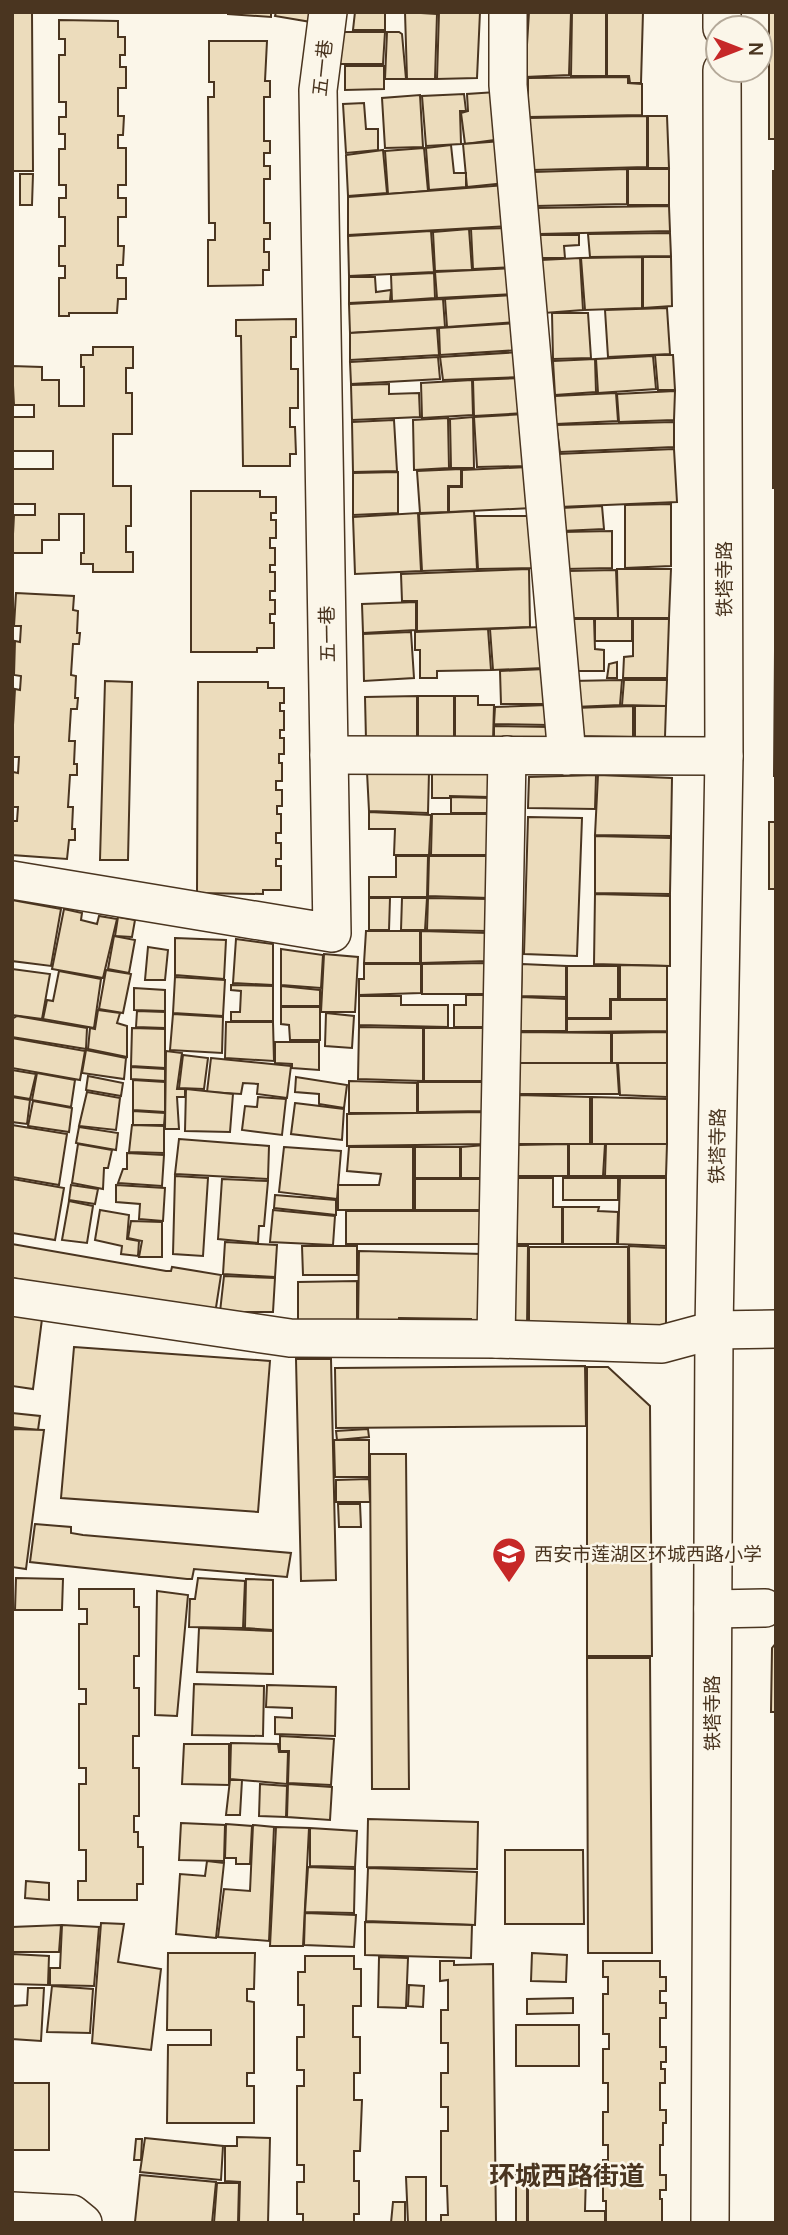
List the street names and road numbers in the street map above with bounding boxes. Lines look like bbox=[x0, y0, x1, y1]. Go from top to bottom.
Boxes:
street label: 五一巷 bbox=[306, 38, 338, 98]
street label: 铁塔寺路 bbox=[711, 541, 737, 617]
street label: 五一巷 bbox=[314, 605, 340, 663]
street label: 铁塔寺路 bbox=[703, 1108, 731, 1184]
street label: 铁塔寺路 bbox=[699, 1675, 725, 1751]

